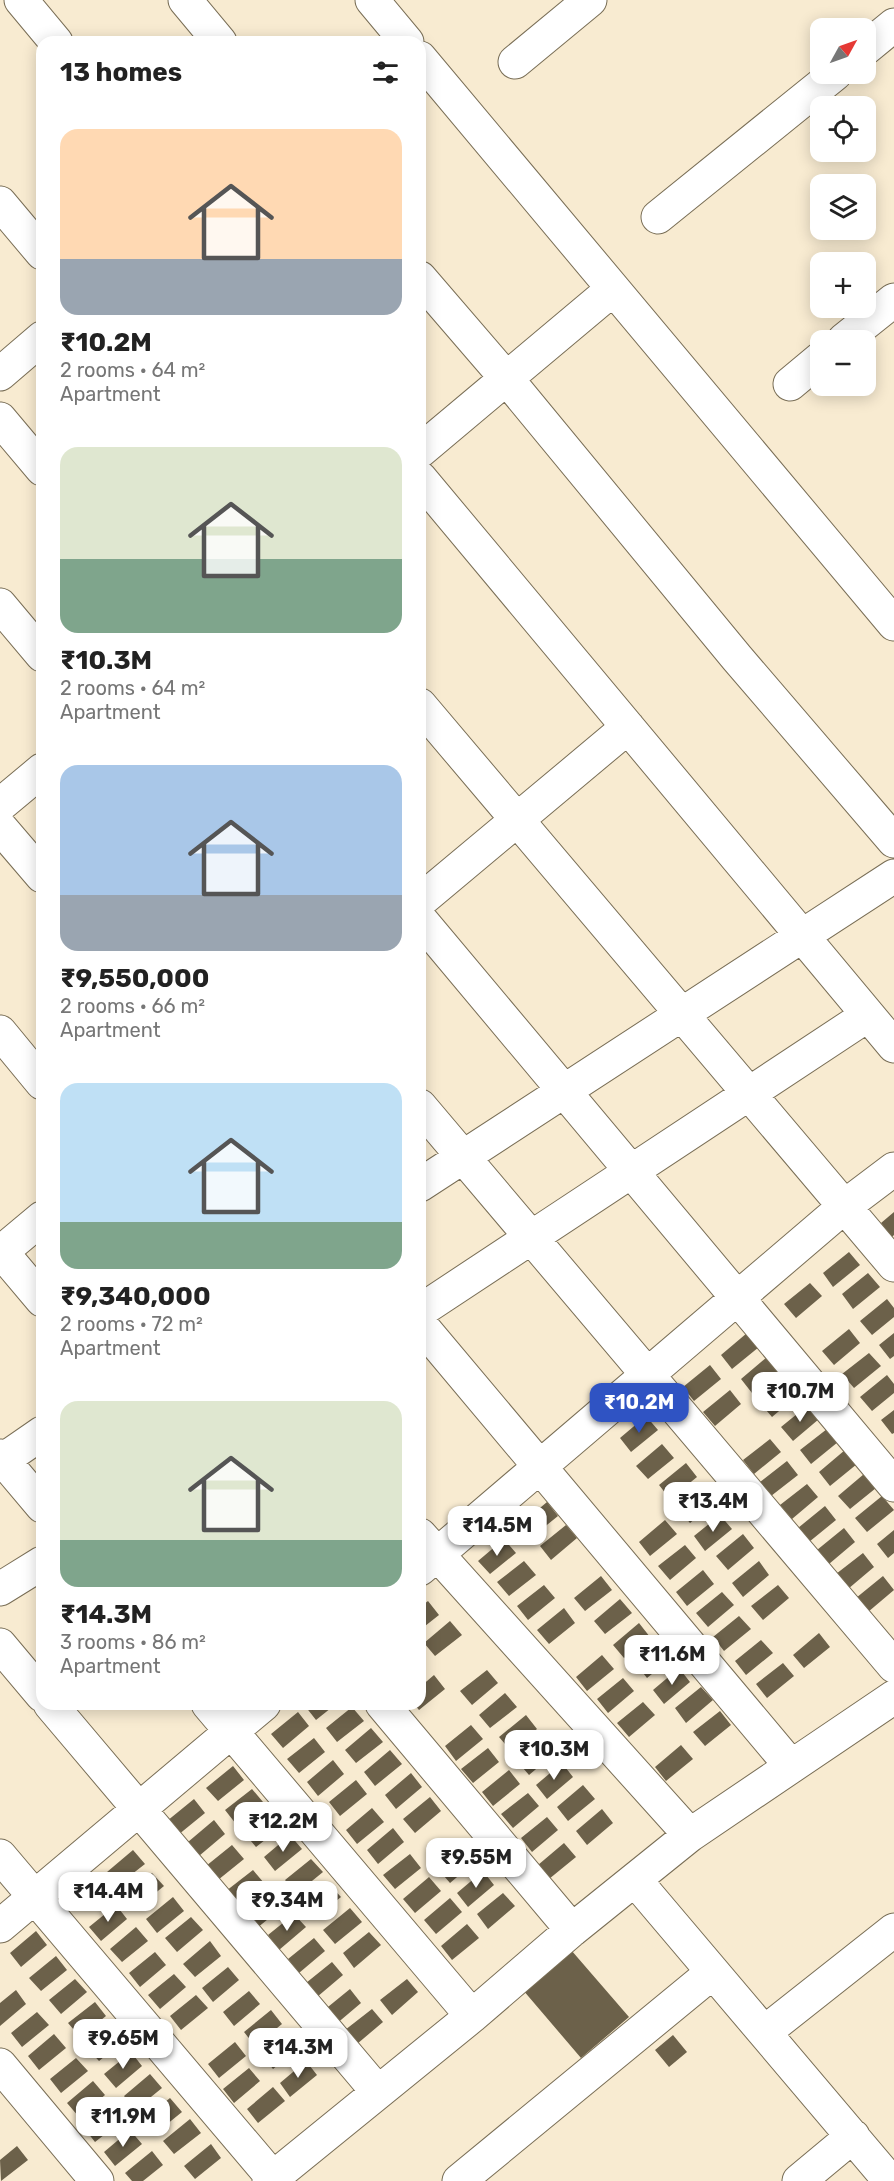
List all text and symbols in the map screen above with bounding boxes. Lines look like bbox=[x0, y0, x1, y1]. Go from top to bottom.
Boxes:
north arrow bbox=[810, 18, 876, 84]
map controls bbox=[810, 18, 876, 396]
icon: filters bbox=[369, 56, 402, 89]
text: 13 homes bbox=[60, 57, 182, 88]
button: locate bbox=[810, 96, 876, 162]
icon: home bbox=[177, 168, 285, 276]
button: layers bbox=[810, 174, 876, 240]
button: + bbox=[810, 252, 876, 318]
text: ₹10.2M bbox=[60, 327, 152, 358]
button: − bbox=[810, 330, 876, 396]
text: 2 rooms · 64 m² bbox=[60, 358, 205, 382]
text: Apartment bbox=[60, 382, 161, 406]
icon: home bbox=[177, 486, 285, 594]
text: ₹10.3M bbox=[60, 645, 152, 676]
text: 2 rooms · 64 m² bbox=[60, 676, 205, 700]
text: Apartment bbox=[60, 700, 161, 724]
icon: home bbox=[177, 804, 285, 912]
text: ₹9,550,000 bbox=[60, 963, 209, 994]
text: 2 rooms · 66 m² bbox=[60, 994, 205, 1018]
text: Apartment bbox=[60, 1018, 161, 1042]
icon: home bbox=[177, 1122, 285, 1230]
text: ₹9,340,000 bbox=[60, 1281, 211, 1312]
text: 2 rooms · 72 m² bbox=[60, 1312, 203, 1336]
text: Apartment bbox=[60, 1336, 161, 1360]
pin: ₹10.7M bbox=[751, 1372, 849, 1423]
text: ₹10.7M bbox=[766, 1379, 834, 1403]
pin: ₹10.2M bbox=[590, 1383, 688, 1434]
text: ₹10.2M bbox=[604, 1390, 674, 1414]
icon: home bbox=[177, 1440, 285, 1548]
pin: ₹13.4M bbox=[664, 1482, 762, 1533]
text: ₹13.4M bbox=[678, 1489, 748, 1513]
pin: ₹14.5M bbox=[448, 1506, 546, 1557]
text: ₹14.5M bbox=[462, 1513, 532, 1537]
text: ₹14.3M bbox=[60, 1599, 152, 1630]
text: 3 rooms · 86 m² bbox=[60, 1630, 206, 1654]
pin: ₹11.6M bbox=[623, 1635, 721, 1686]
text: ₹11.6M bbox=[638, 1642, 706, 1666]
text: Apartment bbox=[60, 1654, 161, 1678]
pin: ₹10.3M bbox=[505, 1730, 603, 1781]
text: ₹10.3M bbox=[519, 1737, 589, 1761]
pin: ₹12.2M bbox=[234, 1802, 332, 1853]
text: ₹12.2M bbox=[248, 1809, 318, 1833]
pin: ₹9.55M bbox=[427, 1838, 525, 1889]
text: ₹9.55M bbox=[440, 1845, 512, 1869]
pin: ₹14.4M bbox=[59, 1872, 157, 1923]
text: ₹14.4M bbox=[72, 1879, 144, 1903]
pin: ₹9.34M bbox=[238, 1881, 336, 1932]
text: ₹9.34M bbox=[251, 1888, 323, 1912]
pin: ₹9.65M bbox=[74, 2019, 172, 2070]
text: ₹9.65M bbox=[87, 2026, 159, 2050]
pin: ₹14.3M bbox=[249, 2028, 347, 2079]
text: ₹14.3M bbox=[263, 2035, 333, 2059]
pin: ₹11.9M bbox=[74, 2097, 172, 2148]
text: ₹11.9M bbox=[90, 2104, 156, 2128]

